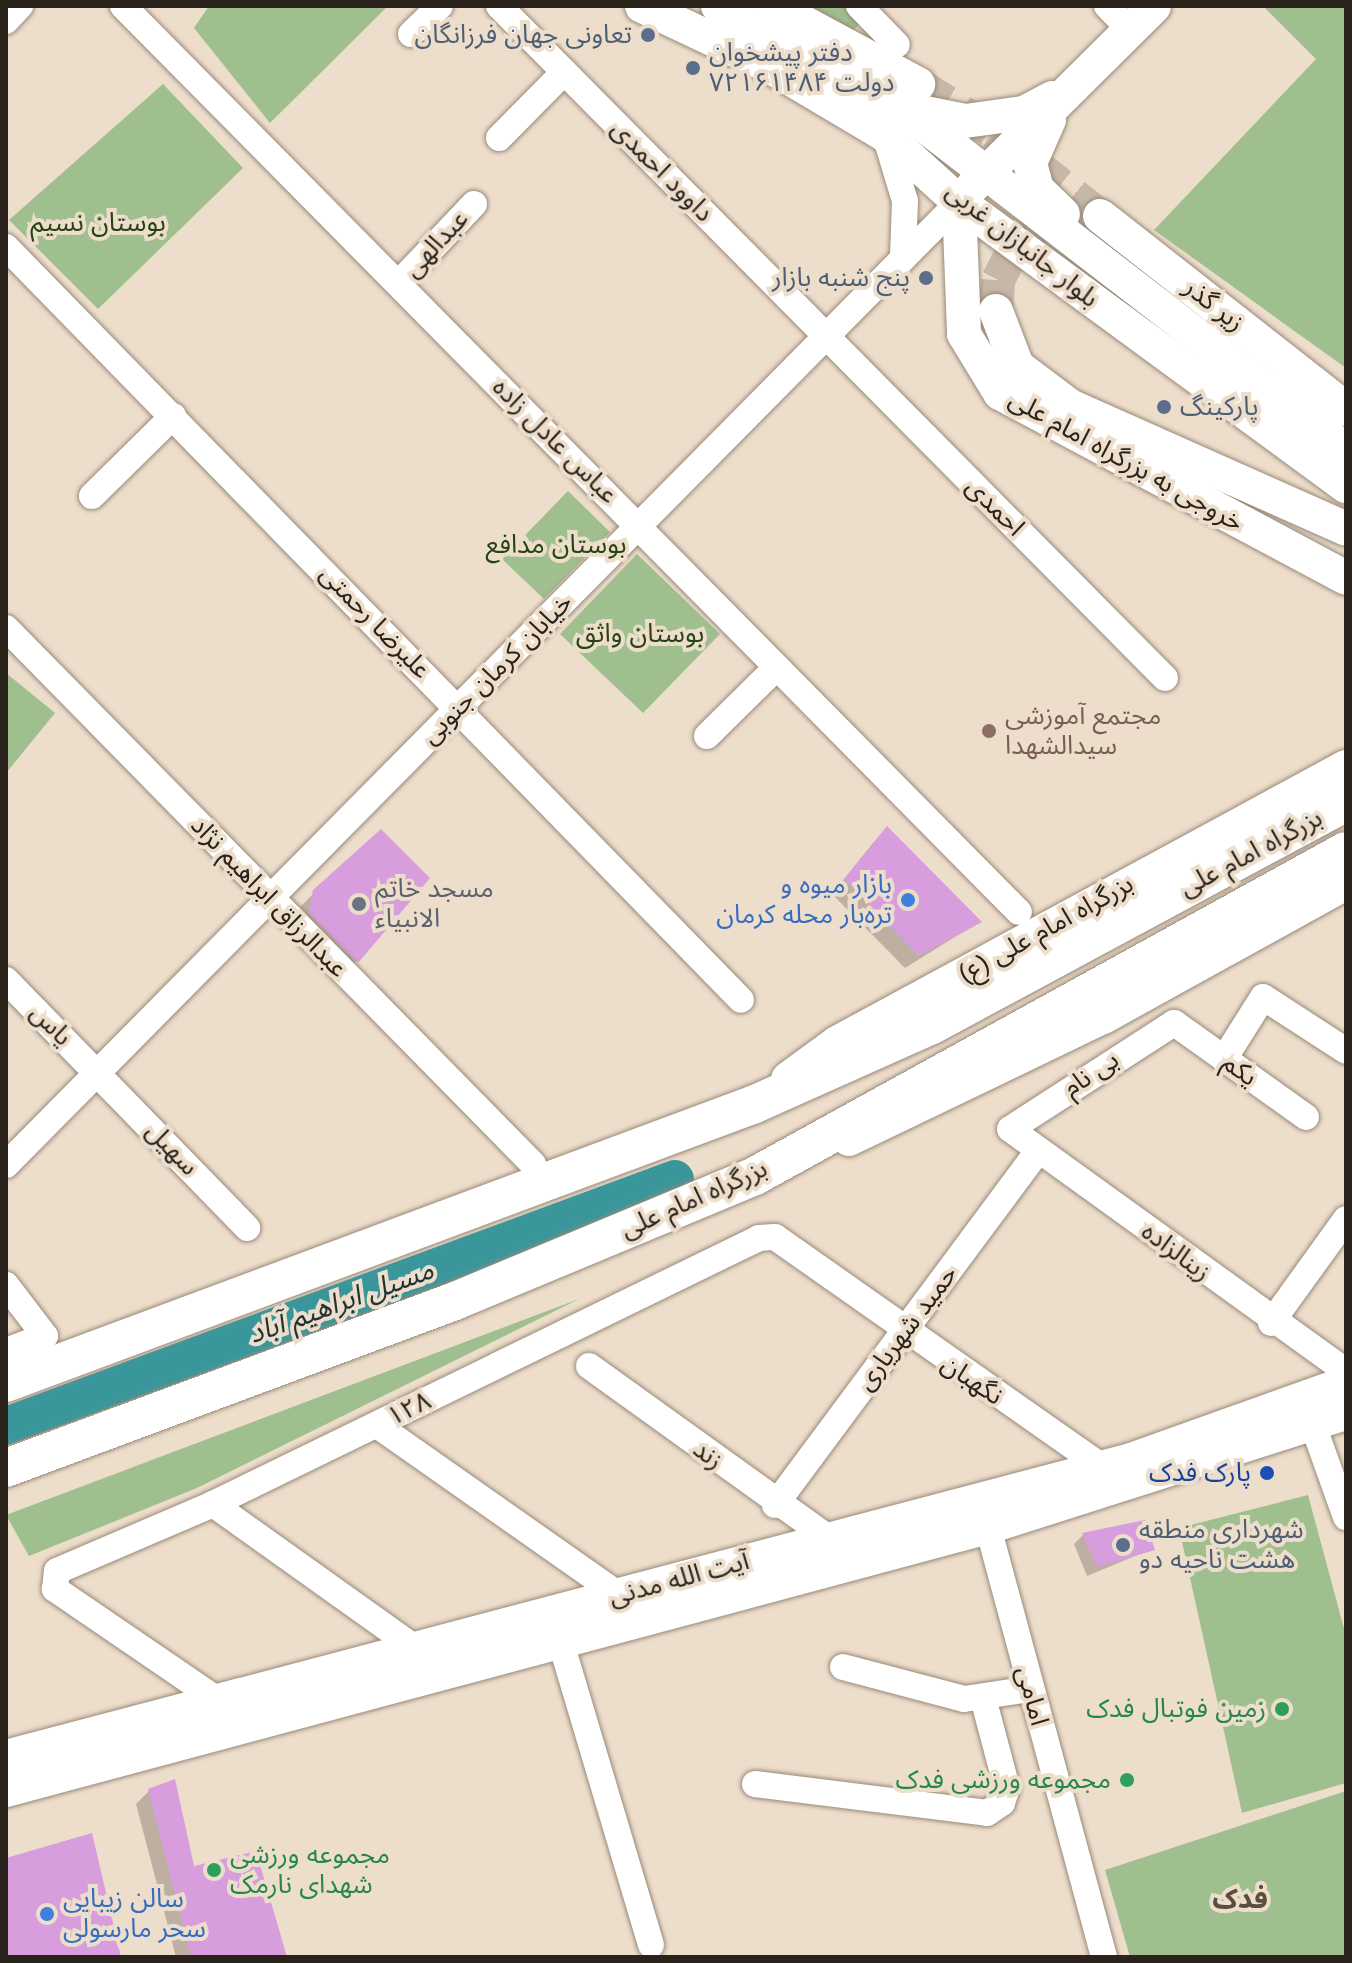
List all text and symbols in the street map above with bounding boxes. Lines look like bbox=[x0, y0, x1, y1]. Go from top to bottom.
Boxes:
place label: تعاونی جهان فرزانگان bbox=[414, 19, 632, 51]
marker: تعاونی جهان فرزانگان bbox=[639, 26, 657, 44]
place label: دفتر پیشخوان دولت ۷۲۱۶۱۴۸۴ bbox=[709, 37, 894, 98]
marker: دفتر پیشخوان دولت ۷۲۱۶۱۴۸۴ bbox=[684, 59, 702, 77]
street label: داوود احمدی bbox=[604, 113, 720, 229]
street label: بلوار جانبازان غربی bbox=[939, 176, 1105, 314]
street label: عبدالهی bbox=[397, 204, 475, 284]
park label: بوستان نسیم bbox=[30, 207, 166, 239]
place label: پنج شنبه بازار bbox=[772, 262, 910, 294]
marker: پنج شنبه بازار bbox=[917, 269, 935, 287]
street label: زیر گذر bbox=[1178, 272, 1250, 338]
street label: عباس عادل زاده bbox=[486, 372, 624, 510]
street label: خروجی به بزرگراه امام علی bbox=[1003, 384, 1249, 538]
place label: پارکینگ bbox=[1180, 391, 1259, 423]
marker: پارکینگ bbox=[1155, 398, 1173, 416]
street label: احمدی bbox=[959, 471, 1031, 543]
park label: بوستان مدافع bbox=[485, 529, 627, 561]
street label: علیرضا رحمتی bbox=[313, 559, 437, 685]
street label: خیابان کرمان جنوبی bbox=[415, 587, 579, 751]
park label: بوستان واثق bbox=[576, 618, 704, 650]
place label: مجتمع آموزشی سیدالشهدا bbox=[1005, 700, 1161, 762]
marker: مجتمع آموزشی سیدالشهدا bbox=[980, 722, 998, 740]
street label: بزرگراه امام علی bbox=[1174, 802, 1328, 904]
street label: عبدالرزاق ابراهیم نژاد bbox=[184, 810, 354, 984]
street label: بزرگراه امام علی (ع) bbox=[953, 868, 1139, 990]
place label: بازار میوه و تره‌بار محله کرمان bbox=[716, 869, 892, 930]
place label: مسجد خاتم الانبیاء bbox=[375, 873, 494, 934]
marker: بازار میوه و تره‌بار محله کرمان bbox=[899, 891, 917, 909]
marker: مسجد خاتم الانبیاء bbox=[350, 895, 368, 913]
street label: یاس bbox=[23, 997, 79, 1053]
street label: بی نام bbox=[1057, 1044, 1125, 1104]
street label: یکم bbox=[1216, 1047, 1264, 1093]
street label: سهیل bbox=[139, 1116, 205, 1182]
street label: بزرگراه امام علی bbox=[616, 1153, 772, 1245]
street label: زینالزاده bbox=[1135, 1216, 1217, 1288]
water label: مسیل ابراهیم آباد bbox=[244, 1253, 438, 1351]
street label: حمید شهریاری bbox=[850, 1259, 964, 1397]
street label: نگهبان bbox=[935, 1348, 1009, 1412]
street label: ۱۲۸ bbox=[382, 1385, 436, 1433]
street label: زند bbox=[687, 1434, 729, 1476]
place label: پارک فدک bbox=[1149, 1457, 1251, 1489]
marker: پارک فدک bbox=[1258, 1464, 1276, 1482]
place label: شهرداری منطقه هشت ناحیه دو bbox=[1139, 1514, 1304, 1576]
marker: شهرداری منطقه هشت ناحیه دو bbox=[1114, 1536, 1132, 1554]
street label: آیت الله مدنی bbox=[606, 1545, 752, 1613]
street label: امامی bbox=[1009, 1663, 1055, 1729]
place label: زمین فوتبال فدک bbox=[1086, 1693, 1266, 1725]
marker: زمین فوتبال فدک bbox=[1273, 1700, 1291, 1718]
place label: مجموعه ورزشی فدک bbox=[896, 1764, 1111, 1796]
marker: مجموعه ورزشی فدک bbox=[1118, 1771, 1136, 1789]
place label: مجموعه ورزشی شهدای نارمک bbox=[230, 1839, 390, 1900]
marker: مجموعه ورزشی شهدای نارمک bbox=[205, 1861, 223, 1879]
district label: فدک bbox=[1212, 1882, 1268, 1916]
place label: سالن زیبایی سحر مارسولی bbox=[63, 1883, 206, 1944]
marker: سالن زیبایی سحر مارسولی bbox=[38, 1905, 56, 1923]

